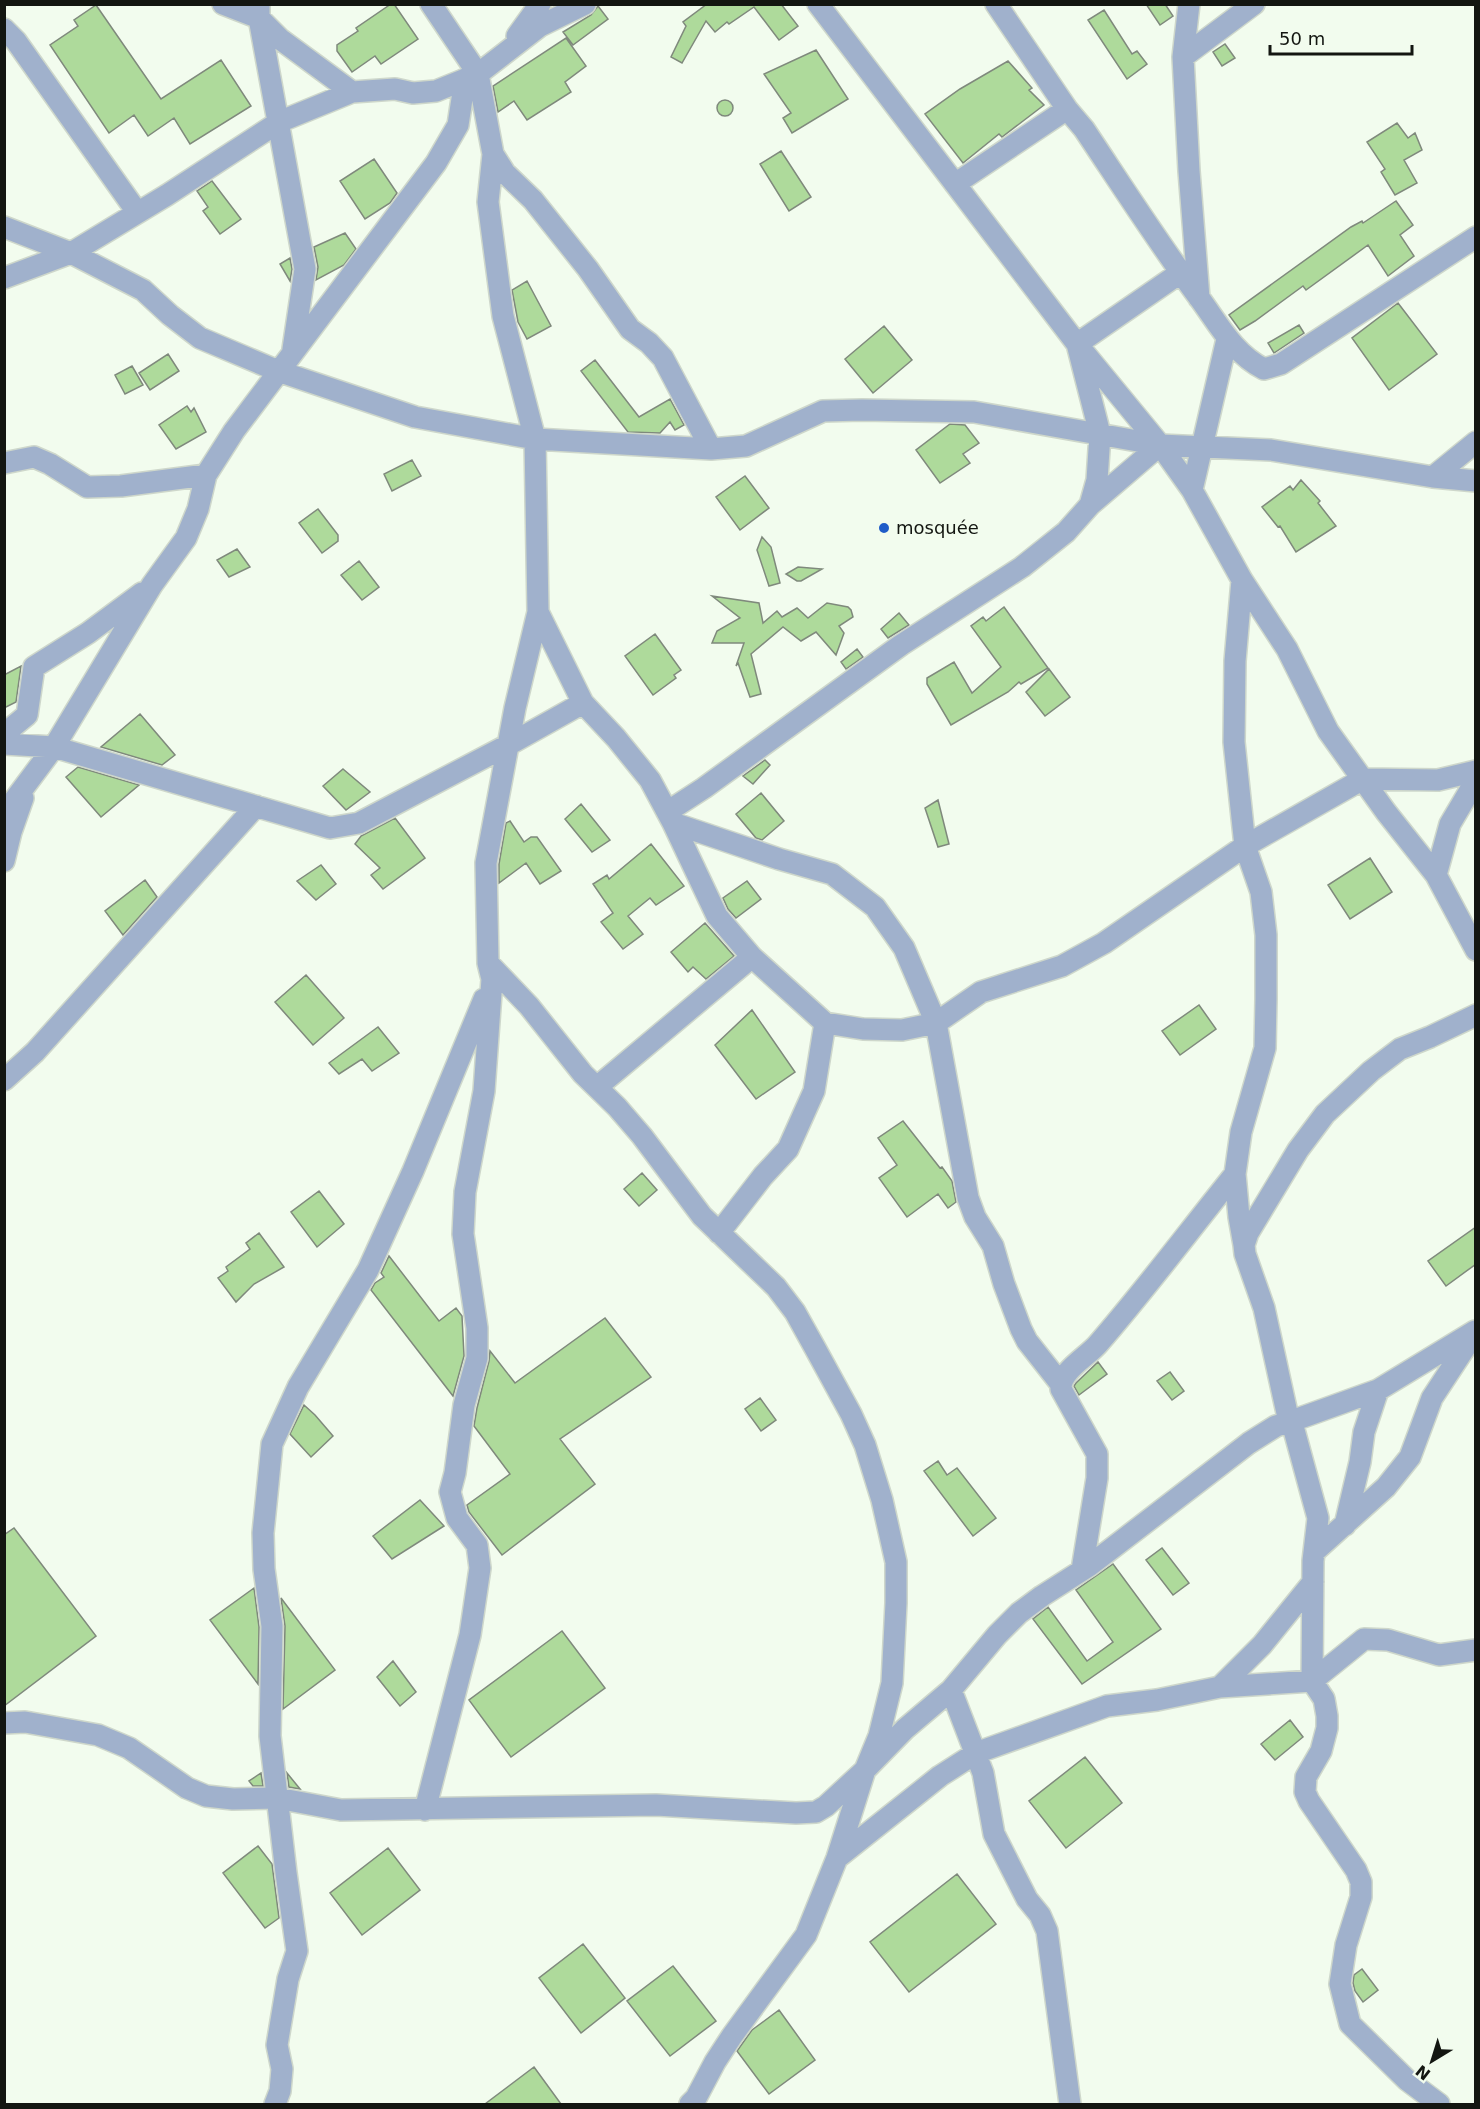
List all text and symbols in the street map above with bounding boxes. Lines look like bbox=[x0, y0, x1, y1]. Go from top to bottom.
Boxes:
scale bar bbox=[1270, 18, 1412, 56]
text: 50 m bbox=[1279, 28, 1325, 49]
place label: mosquée bbox=[896, 517, 979, 538]
marker: mosquée bbox=[877, 521, 891, 535]
north arrow bbox=[1402, 2031, 1462, 2091]
text: N bbox=[1412, 2061, 1434, 2084]

